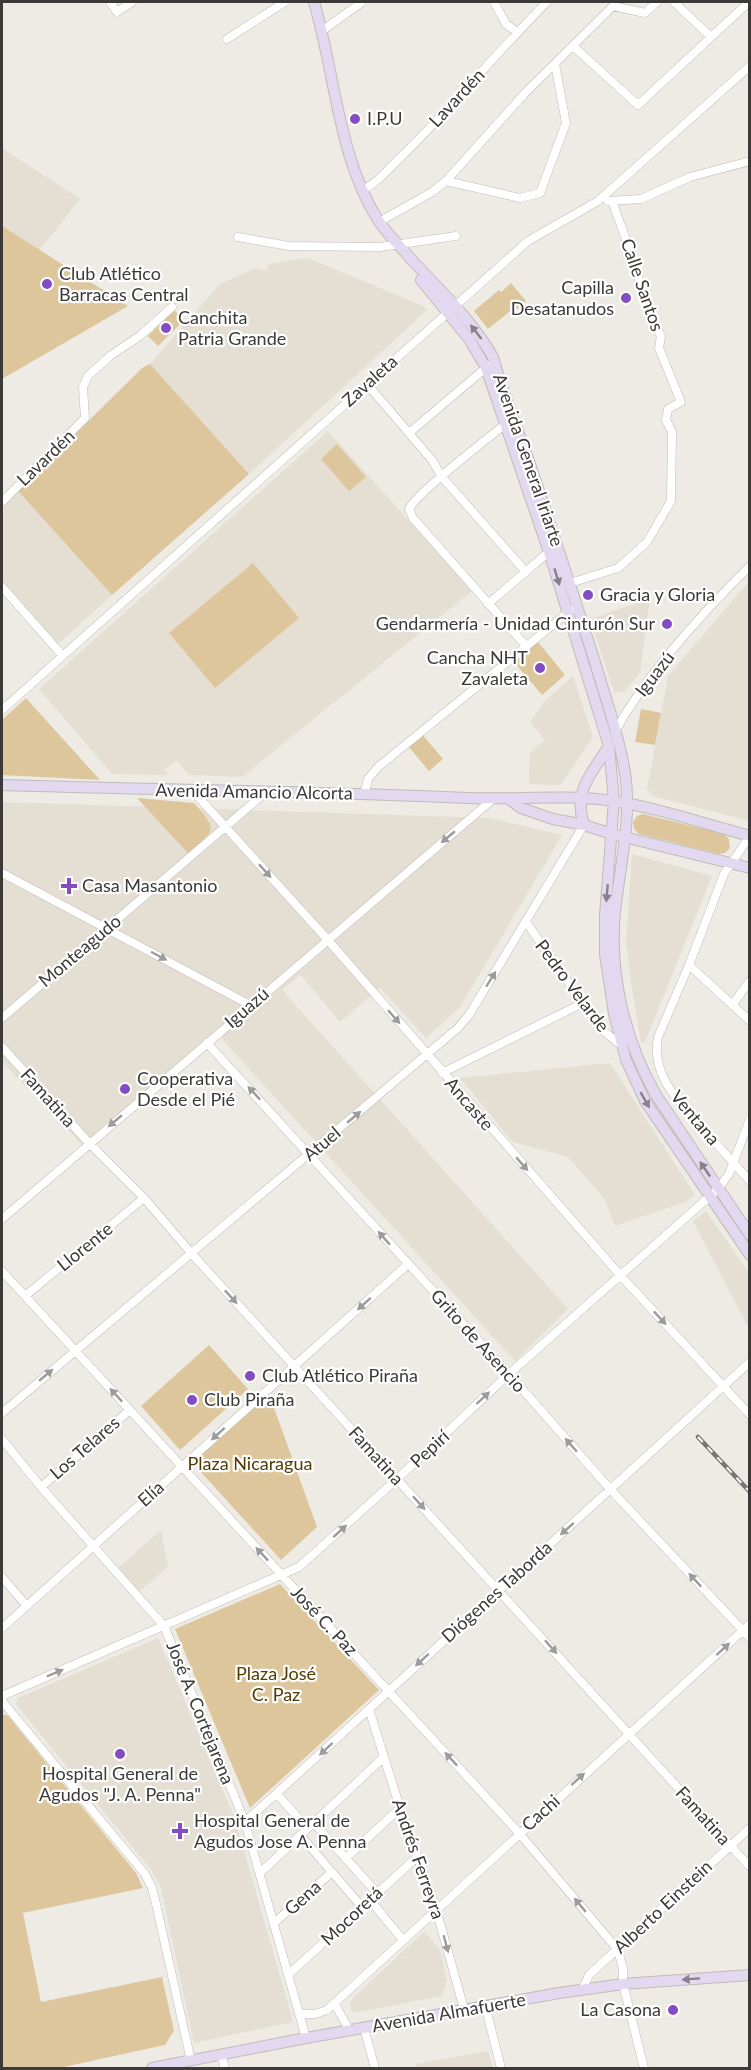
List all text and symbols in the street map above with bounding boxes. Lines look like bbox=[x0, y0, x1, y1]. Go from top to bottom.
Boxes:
street label: Lavardén bbox=[424, 64, 489, 131]
place label: I.P.U bbox=[367, 107, 402, 129]
marker: I.P.U bbox=[348, 112, 362, 126]
street label: Calle Santos bbox=[617, 235, 669, 334]
place label: Club Atlético Barracas Central bbox=[59, 262, 189, 305]
place label: Capilla Desatanudos bbox=[511, 276, 614, 319]
marker: Club Atlético Barracas Central bbox=[40, 277, 54, 291]
marker: Capilla Desatanudos bbox=[619, 291, 633, 305]
place label: Canchita Patria Grande bbox=[178, 306, 286, 349]
marker: Canchita Patria Grande bbox=[159, 321, 173, 335]
one-way arrow bbox=[471, 325, 483, 340]
street label: Zavaleta bbox=[337, 350, 401, 411]
street label: Avenida General Iriarte bbox=[489, 370, 569, 549]
street label: Lavardén bbox=[12, 424, 79, 490]
one-way arrow bbox=[553, 568, 562, 586]
place label: Gracia y Gloria bbox=[600, 583, 715, 605]
marker: Gracia y Gloria bbox=[581, 588, 595, 602]
place label: Gendarmería - Unidad Cinturón Sur bbox=[376, 612, 655, 634]
marker: Gendarmería - Unidad Cinturón Sur bbox=[660, 617, 674, 631]
place label: Cancha NHT Zavaleta bbox=[427, 646, 528, 689]
street label: Iguazú bbox=[630, 646, 679, 700]
marker: Cancha NHT Zavaleta bbox=[533, 661, 547, 675]
street label: Avenida Amancio Alcorta bbox=[155, 778, 353, 804]
one-way arrow bbox=[440, 830, 456, 843]
one-way arrow bbox=[258, 863, 272, 878]
place label: Casa Masantonio bbox=[82, 874, 218, 896]
marker: Casa Masantonio bbox=[60, 877, 78, 895]
one-way arrow bbox=[602, 883, 612, 902]
street label: Monteagudo bbox=[34, 909, 125, 991]
street label: Pedro Velarde bbox=[531, 935, 615, 1036]
one-way arrow bbox=[150, 951, 167, 961]
one-way arrow bbox=[485, 971, 496, 987]
street label: Iguazú bbox=[220, 982, 273, 1032]
one-way arrow bbox=[387, 1009, 400, 1024]
street label: Famatina bbox=[17, 1063, 81, 1131]
place label: Cooperativa Desde el Pié bbox=[137, 1067, 235, 1110]
street label: Ancaste bbox=[441, 1072, 499, 1135]
marker: Cooperativa Desde el Pié bbox=[118, 1082, 132, 1096]
one-way arrow bbox=[247, 1086, 261, 1101]
street label: Ventana bbox=[667, 1086, 725, 1149]
one-way arrow bbox=[640, 1091, 650, 1108]
one-way arrow bbox=[346, 1110, 362, 1123]
one-way arrow bbox=[107, 1115, 123, 1128]
street label: Atuel bbox=[298, 1121, 344, 1165]
one-way arrow bbox=[515, 1156, 528, 1171]
one-way arrow bbox=[700, 1161, 711, 1177]
street label: Llorente bbox=[52, 1217, 117, 1275]
one-way arrow bbox=[377, 1231, 391, 1246]
street label: Grito de Asencio bbox=[427, 1284, 531, 1396]
one-way arrow bbox=[224, 1289, 237, 1304]
one-way arrow bbox=[357, 1297, 372, 1310]
one-way arrow bbox=[652, 1311, 666, 1325]
place label: Club Atlético Piraña bbox=[262, 1364, 418, 1386]
one-way arrow bbox=[38, 1369, 54, 1382]
marker: Club Atlético Piraña bbox=[243, 1369, 257, 1383]
one-way arrow bbox=[110, 1388, 123, 1403]
place label: Club Piraña bbox=[204, 1388, 294, 1410]
one-way arrow bbox=[476, 1391, 491, 1405]
marker: Club Piraña bbox=[185, 1393, 199, 1407]
street label: Los Telares bbox=[45, 1411, 124, 1484]
street label: Famatina bbox=[345, 1421, 409, 1489]
street label: Pepirí bbox=[405, 1424, 454, 1472]
one-way arrow bbox=[211, 1427, 226, 1441]
one-way arrow bbox=[564, 1438, 578, 1453]
park label: Plaza Nicaragua bbox=[188, 1452, 312, 1474]
street label: Elía bbox=[133, 1476, 168, 1511]
one-way arrow bbox=[412, 1495, 425, 1510]
one-way arrow bbox=[559, 1522, 574, 1536]
one-way arrow bbox=[332, 1525, 347, 1538]
street label: Diógenes Taborda bbox=[437, 1536, 556, 1647]
one-way arrow bbox=[255, 1547, 269, 1562]
one-way arrow bbox=[688, 1572, 702, 1587]
street label: José C. Paz bbox=[287, 1581, 363, 1660]
street label: José A. Cortejarena bbox=[162, 1638, 240, 1787]
one-way arrow bbox=[544, 1639, 557, 1654]
one-way arrow bbox=[715, 1642, 730, 1656]
one-way arrow bbox=[415, 1653, 430, 1666]
park label: Plaza José C. Paz bbox=[236, 1662, 316, 1705]
one-way arrow bbox=[47, 1668, 65, 1678]
one-way arrow bbox=[319, 1741, 333, 1755]
marker: Hospital General de Agudos "J. A. Penna" bbox=[113, 1747, 127, 1761]
one-way arrow bbox=[444, 1752, 458, 1767]
place label: Hospital General de Agudos "J. A. Penna" bbox=[39, 1762, 201, 1805]
one-way arrow bbox=[570, 1773, 585, 1786]
street label: Famatina bbox=[672, 1781, 736, 1849]
street label: Cachi bbox=[517, 1789, 564, 1835]
street label: Andrés Ferreyra bbox=[388, 1796, 450, 1922]
place label: Hospital General de Agudos Jose A. Penna bbox=[194, 1809, 366, 1852]
marker: Hospital General de Agudos Jose A. Penna bbox=[171, 1822, 189, 1840]
street label: Alberto Einstein bbox=[609, 1855, 716, 1957]
street label: Gena bbox=[280, 1875, 325, 1919]
street label: Mocoretá bbox=[316, 1881, 387, 1949]
one-way arrow bbox=[574, 1897, 587, 1913]
one-way arrow bbox=[442, 1935, 451, 1953]
one-way arrow bbox=[682, 1975, 701, 1984]
street label: Avenida Almafuerte bbox=[370, 1988, 527, 2036]
place label: La Casona bbox=[580, 1998, 661, 2020]
marker: La Casona bbox=[666, 2003, 680, 2017]

